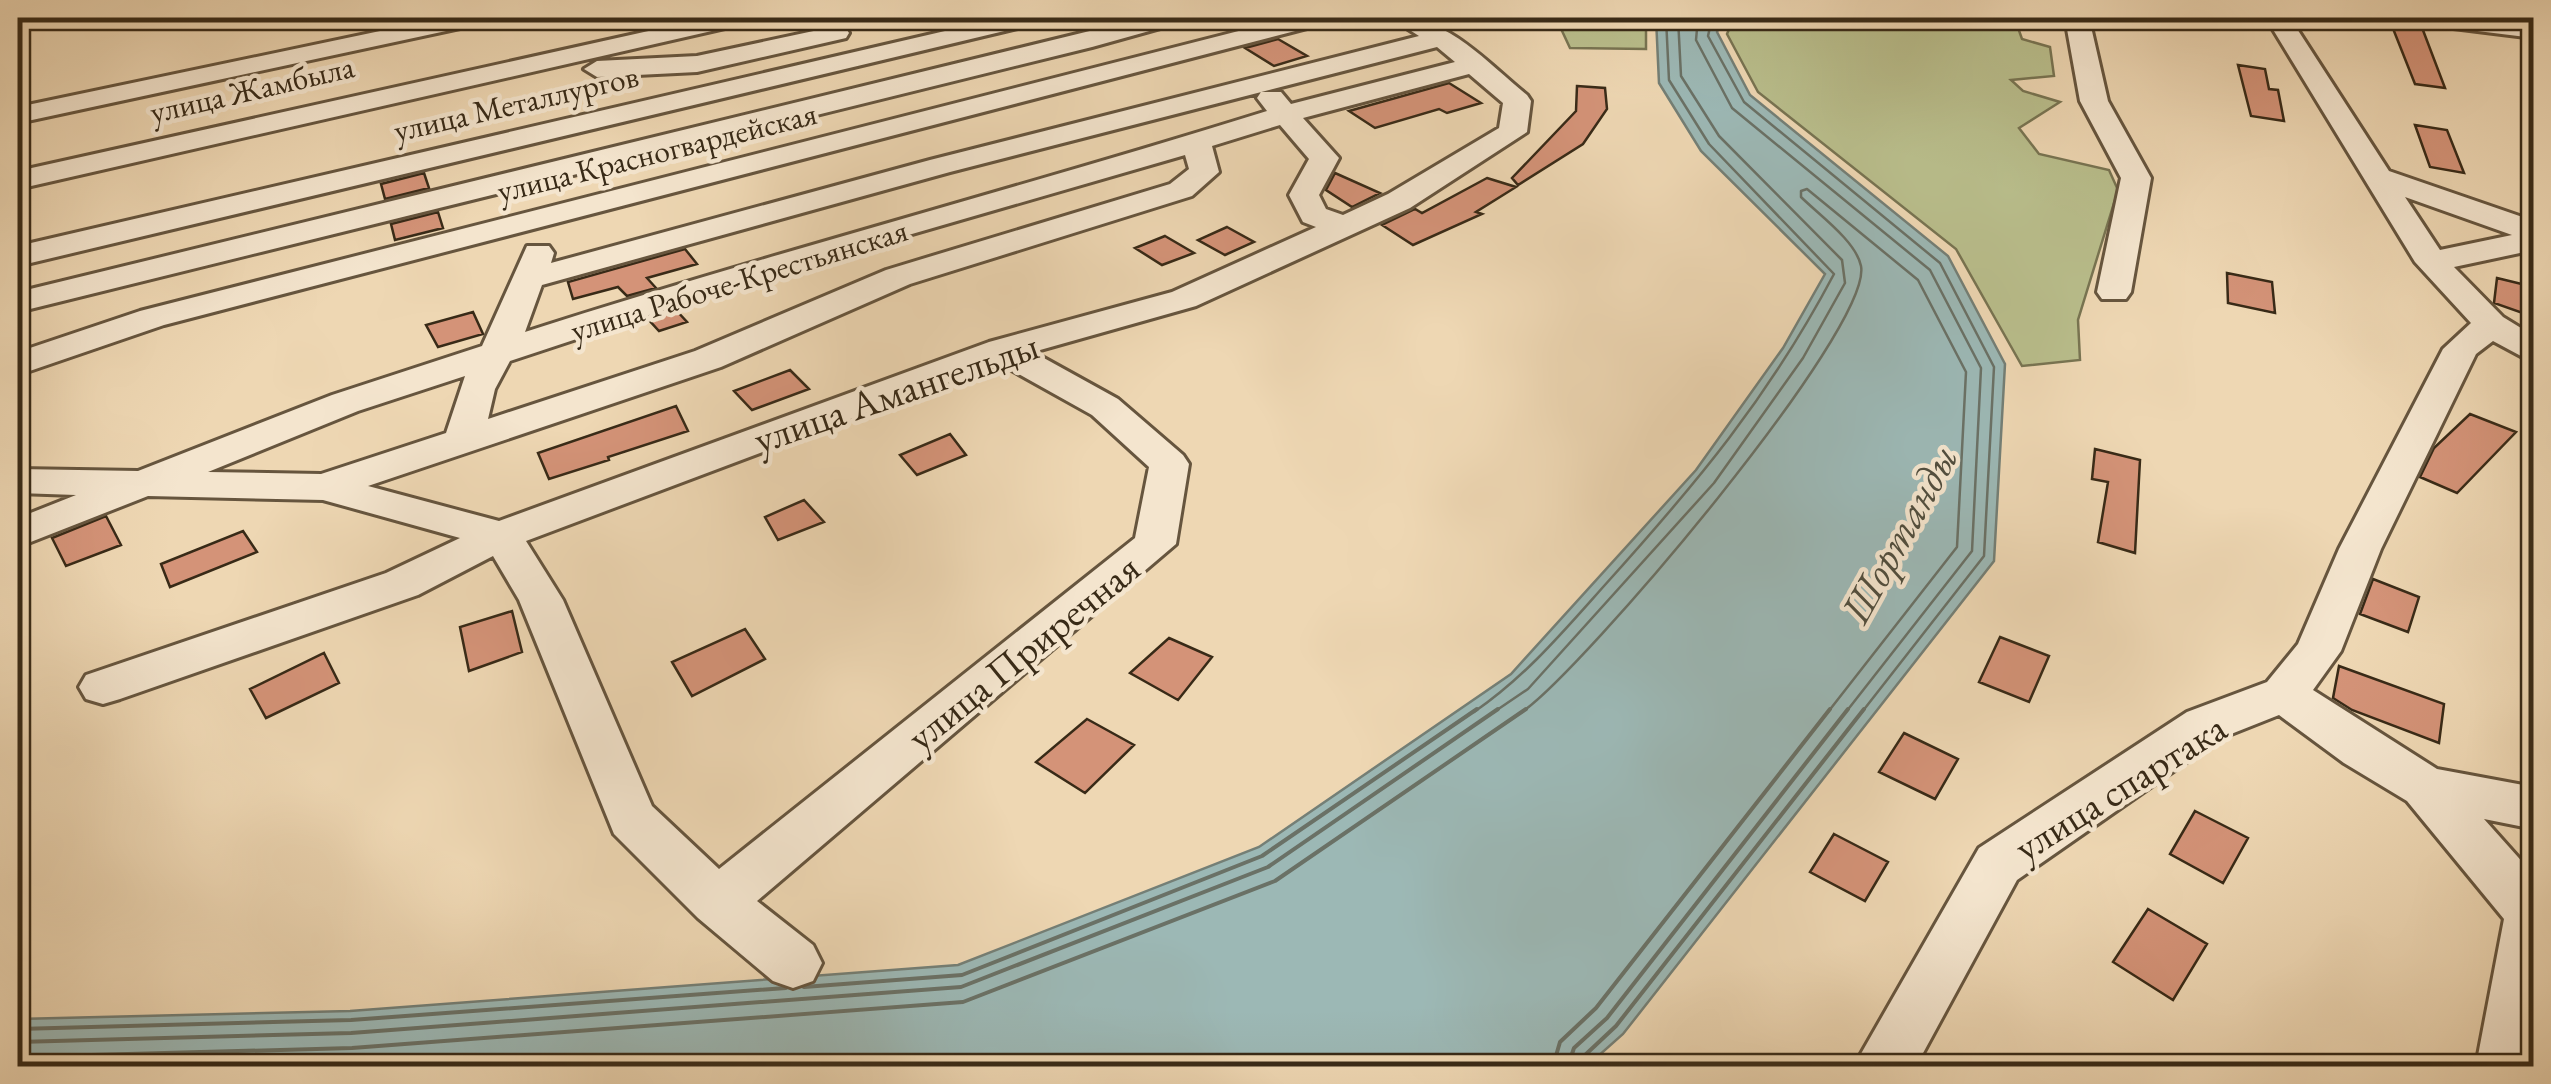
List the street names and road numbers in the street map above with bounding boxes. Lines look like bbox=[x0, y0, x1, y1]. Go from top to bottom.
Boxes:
street label: улица Жамбыла bbox=[146, 45, 358, 133]
street label: улица Металлургов bbox=[390, 54, 642, 152]
street label: улица Красногвардейская bbox=[493, 92, 821, 212]
street label: улица Рабоче-Крестьянская bbox=[565, 209, 913, 351]
street label: улица Амангельды bbox=[747, 319, 1045, 465]
street label: улица Приречная bbox=[896, 542, 1150, 762]
street label: улица спартака bbox=[2004, 701, 2236, 873]

